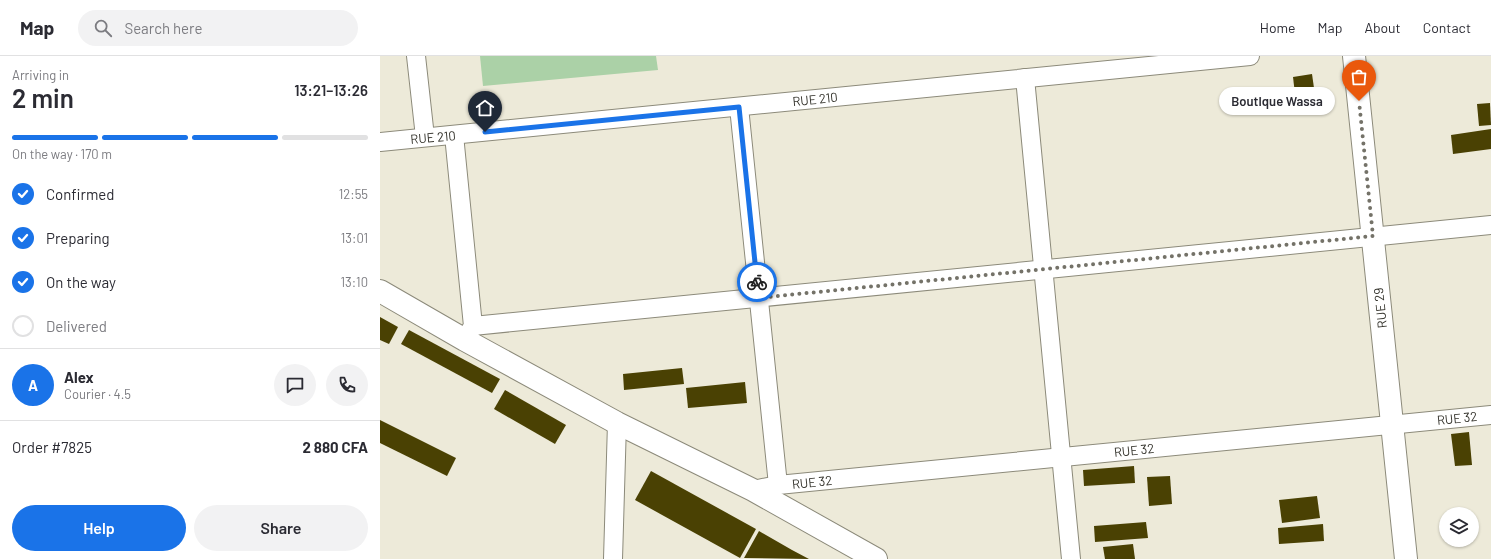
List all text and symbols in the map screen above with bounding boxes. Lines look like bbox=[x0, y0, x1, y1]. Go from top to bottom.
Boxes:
search box bbox=[78, 10, 358, 46]
text: Map bbox=[20, 16, 54, 39]
icon: search bbox=[92, 17, 114, 39]
text: Search here bbox=[124, 19, 202, 37]
text: Home bbox=[1260, 19, 1296, 36]
text: Map bbox=[1318, 19, 1342, 36]
text: About bbox=[1364, 19, 1401, 36]
text: Contact bbox=[1423, 19, 1471, 36]
pin bbox=[1342, 60, 1376, 101]
icon: bag bbox=[1348, 66, 1370, 88]
text: Arriving in bbox=[12, 67, 69, 83]
text: 13:21–13:26 bbox=[294, 81, 368, 99]
text: 2 min bbox=[12, 82, 74, 113]
callout: Boutique Wassa bbox=[1219, 87, 1335, 115]
street label: RUE 210 bbox=[792, 89, 838, 109]
pin bbox=[468, 91, 502, 132]
text: Boutique Wassa bbox=[1231, 93, 1323, 109]
icon: home bbox=[474, 97, 496, 119]
street label: RUE 210 bbox=[410, 127, 456, 147]
text: On the way · 170 m bbox=[12, 146, 112, 162]
icon: check bbox=[12, 183, 34, 205]
text: Confirmed bbox=[46, 185, 114, 203]
text: 12:55 bbox=[339, 186, 368, 202]
icon: check bbox=[12, 227, 34, 249]
text: Preparing bbox=[46, 229, 110, 247]
text: 13:01 bbox=[341, 230, 368, 246]
courier bbox=[737, 262, 777, 302]
icon: check bbox=[12, 271, 34, 293]
icon: bike bbox=[746, 271, 768, 293]
text: On the way bbox=[46, 273, 116, 291]
text: 13:10 bbox=[340, 274, 368, 290]
street label: RUE 29 bbox=[1370, 287, 1390, 329]
text: Delivered bbox=[46, 317, 107, 335]
button: chat bbox=[274, 364, 316, 406]
button: phone bbox=[326, 364, 368, 406]
text: Alex bbox=[64, 368, 94, 386]
text: A bbox=[28, 376, 38, 394]
text: Courier · 4.5 bbox=[64, 386, 131, 402]
street label: RUE 32 bbox=[1436, 408, 1478, 428]
text: Order #7825 bbox=[12, 438, 92, 456]
text: 2 880 CFA bbox=[302, 438, 368, 456]
street label: RUE 32 bbox=[1113, 440, 1155, 460]
street label: RUE 32 bbox=[791, 472, 833, 492]
button: Help bbox=[12, 505, 186, 551]
button: Share bbox=[194, 505, 368, 551]
map controls bbox=[1439, 507, 1479, 547]
button: layers bbox=[1439, 507, 1479, 547]

